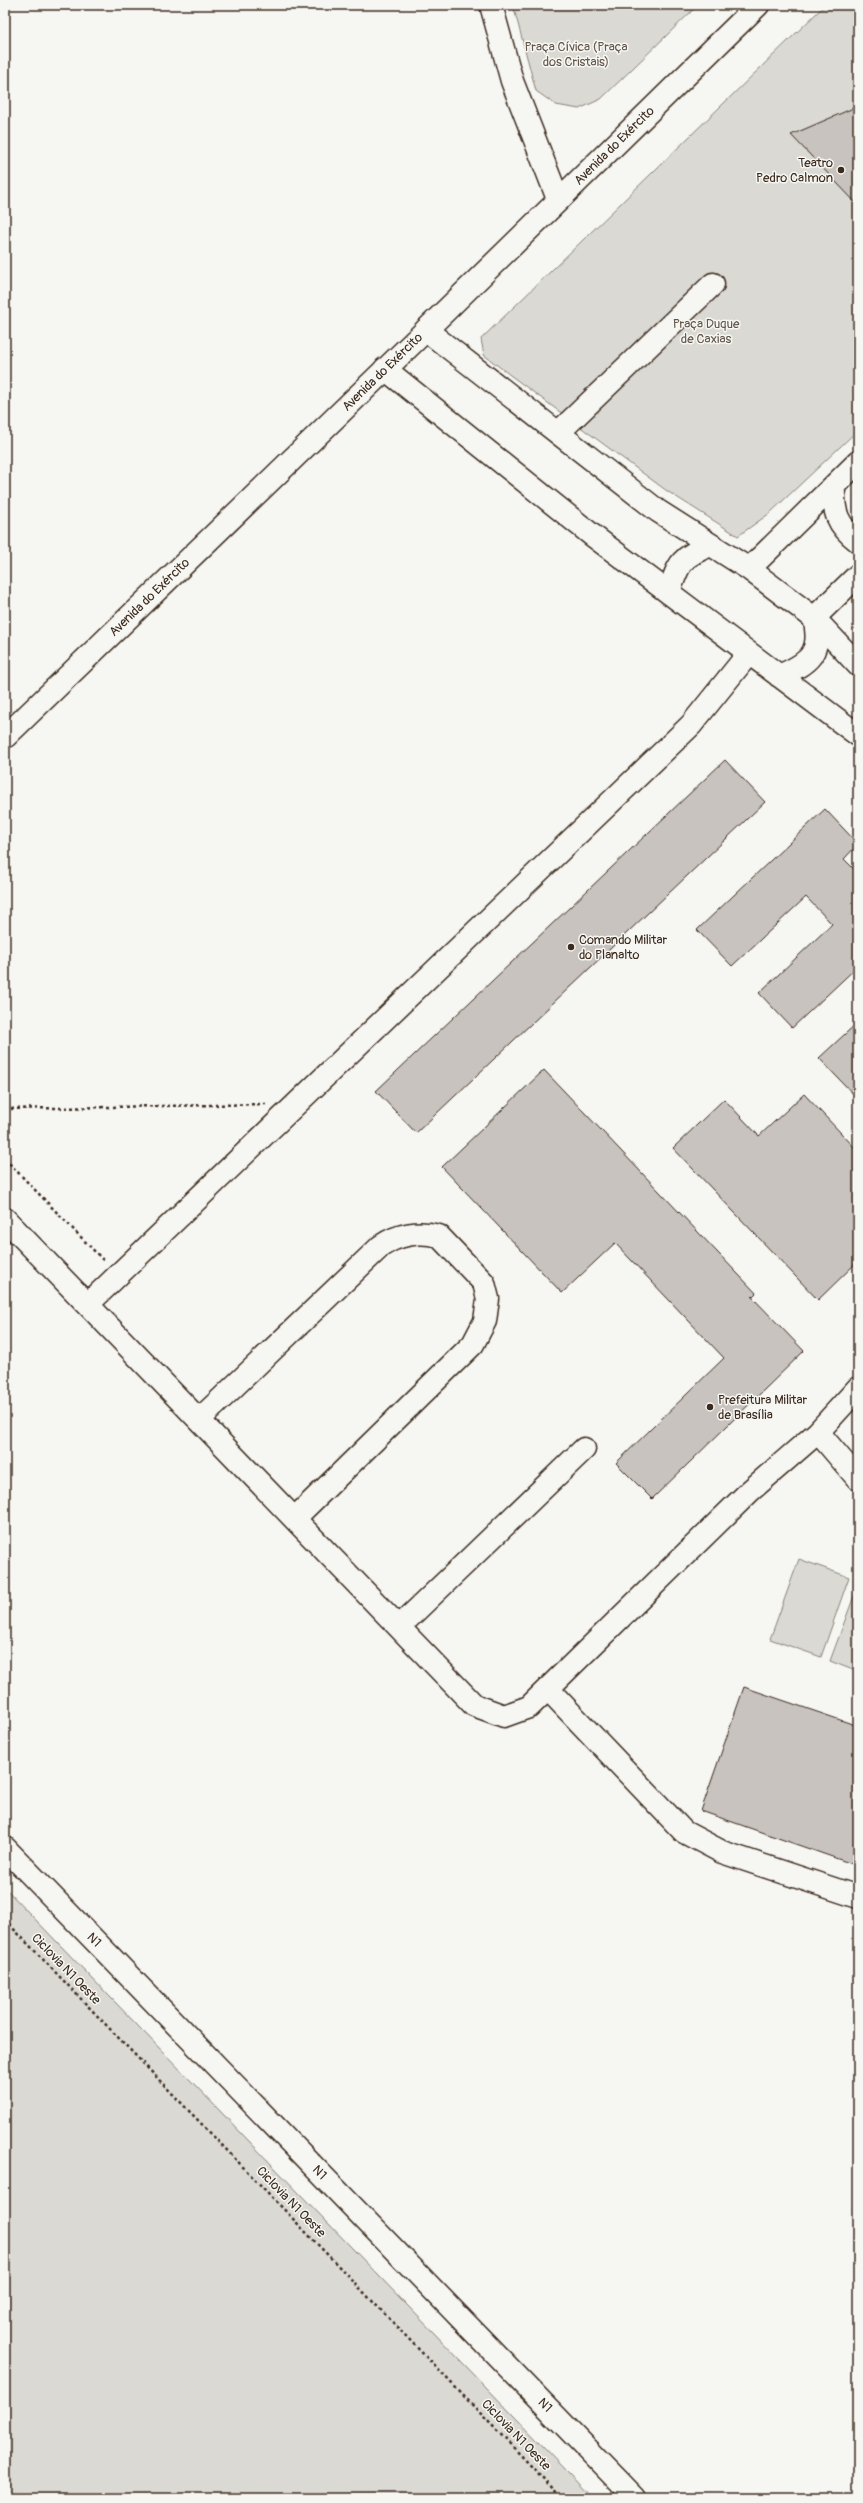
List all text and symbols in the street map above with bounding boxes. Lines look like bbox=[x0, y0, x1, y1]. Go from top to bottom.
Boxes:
park label: Praça Cívica (Praça dos Cristais) bbox=[524, 39, 628, 70]
street label: Avenida do Exército bbox=[571, 103, 658, 188]
place label: Teatro Pedro Calmon bbox=[756, 155, 833, 186]
marker: Teatro Pedro Calmon bbox=[836, 165, 846, 175]
park label: Praça Duque de Caxias bbox=[673, 316, 740, 347]
street label: Avenida do Exército bbox=[339, 330, 426, 415]
street label: Avenida do Exército bbox=[106, 555, 193, 640]
place label: Comando Militar do Planalto bbox=[579, 932, 667, 963]
marker: Comando Militar do Planalto bbox=[566, 942, 576, 952]
place label: Prefeitura Militar de Brasília bbox=[718, 1392, 808, 1423]
marker: Prefeitura Militar de Brasília bbox=[705, 1402, 715, 1412]
street label: N1 bbox=[84, 1929, 105, 1950]
street label: Ciclovia N1 Oeste bbox=[28, 1930, 104, 2008]
street label: N1 bbox=[309, 2162, 330, 2183]
street label: Ciclovia N1 Oeste bbox=[253, 2163, 329, 2241]
street label: N1 bbox=[534, 2395, 556, 2416]
street label: Ciclovia N1 Oeste bbox=[478, 2396, 554, 2474]

